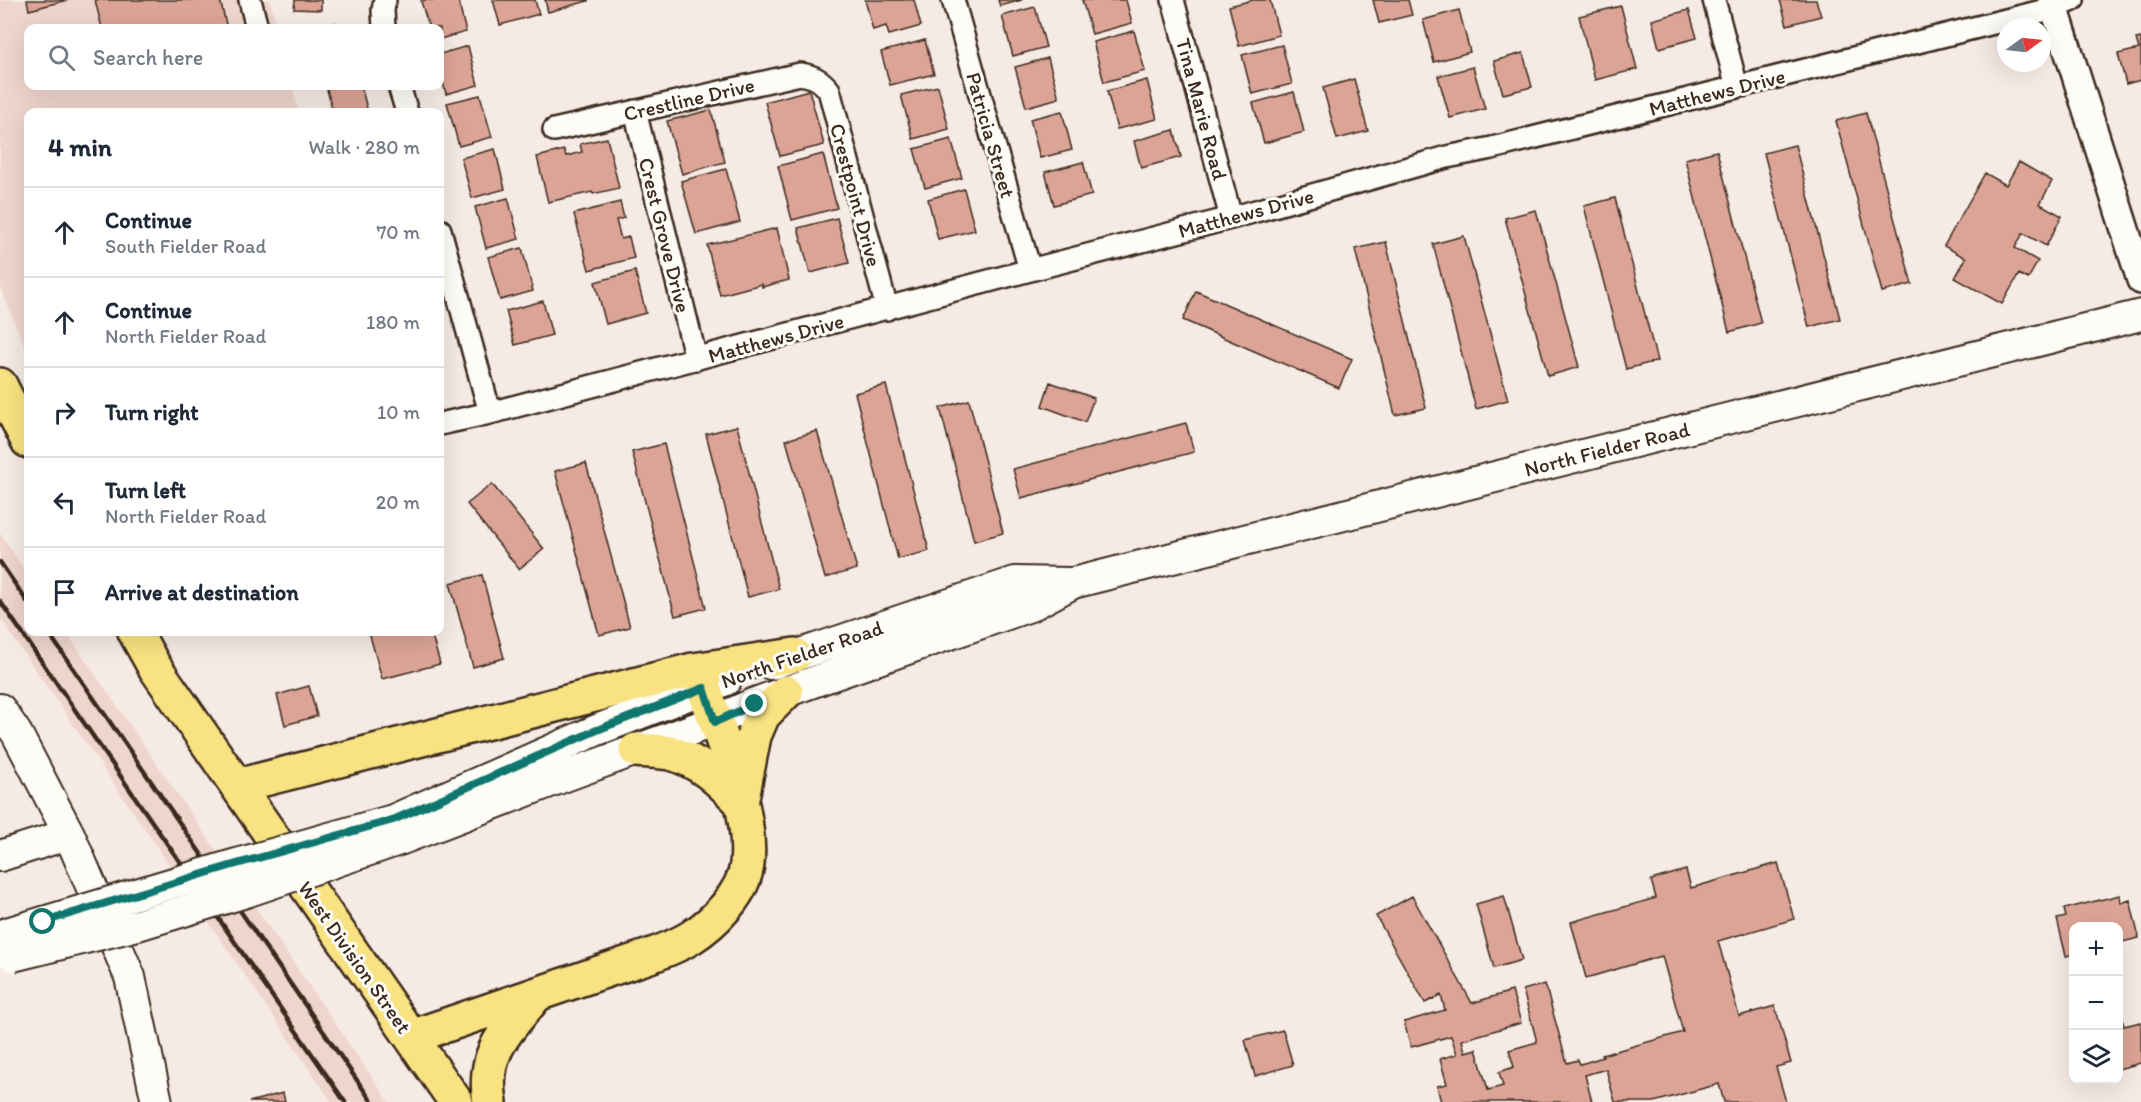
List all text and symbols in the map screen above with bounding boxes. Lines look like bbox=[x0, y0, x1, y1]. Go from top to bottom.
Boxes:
north arrow bbox=[1997, 18, 2051, 72]
search box bbox=[24, 24, 444, 90]
street label: Tina Marie Road bbox=[1171, 35, 1233, 183]
icon: search bbox=[45, 41, 78, 74]
text: Search here bbox=[93, 44, 203, 71]
street label: Matthews Drive bbox=[1646, 63, 1788, 121]
street label: Patricia Street bbox=[961, 69, 1021, 201]
street label: Crestline Drive bbox=[621, 72, 757, 126]
street label: Crestpoint Drive bbox=[825, 121, 887, 269]
text: 4 min bbox=[48, 131, 112, 163]
text: Walk · 280 m bbox=[308, 135, 420, 159]
street label: Crest Grove Drive bbox=[634, 155, 696, 315]
street label: Matthews Drive bbox=[1175, 183, 1317, 243]
text: Continue bbox=[105, 207, 192, 234]
icon: ahead bbox=[48, 216, 81, 249]
text: 70 m bbox=[376, 220, 420, 244]
text: South Fielder Road bbox=[105, 234, 266, 258]
text: Continue bbox=[105, 297, 192, 324]
icon: ahead bbox=[48, 306, 81, 339]
street label: Matthews Drive bbox=[705, 308, 847, 368]
text: 180 m bbox=[366, 310, 420, 334]
text: North Fielder Road bbox=[105, 324, 266, 348]
icon: right bbox=[48, 396, 81, 429]
text: Turn right bbox=[105, 399, 199, 426]
text: 10 m bbox=[377, 400, 420, 424]
street label: North Fielder Road bbox=[1522, 416, 1693, 482]
text: Turn left bbox=[105, 477, 186, 504]
icon: left bbox=[48, 486, 81, 519]
text: 20 m bbox=[376, 490, 420, 514]
text: North Fielder Road bbox=[105, 504, 266, 528]
icon: arrive bbox=[48, 576, 81, 609]
text: Arrive at destination bbox=[105, 579, 299, 606]
street label: North Fielder Road bbox=[718, 614, 887, 693]
route end bbox=[741, 690, 767, 716]
street label: West Division Street bbox=[293, 876, 417, 1038]
route start bbox=[29, 908, 55, 934]
map controls bbox=[2069, 922, 2123, 1084]
button: + bbox=[2069, 922, 2123, 976]
button: − bbox=[2069, 976, 2123, 1030]
button: layers bbox=[2069, 1030, 2123, 1084]

